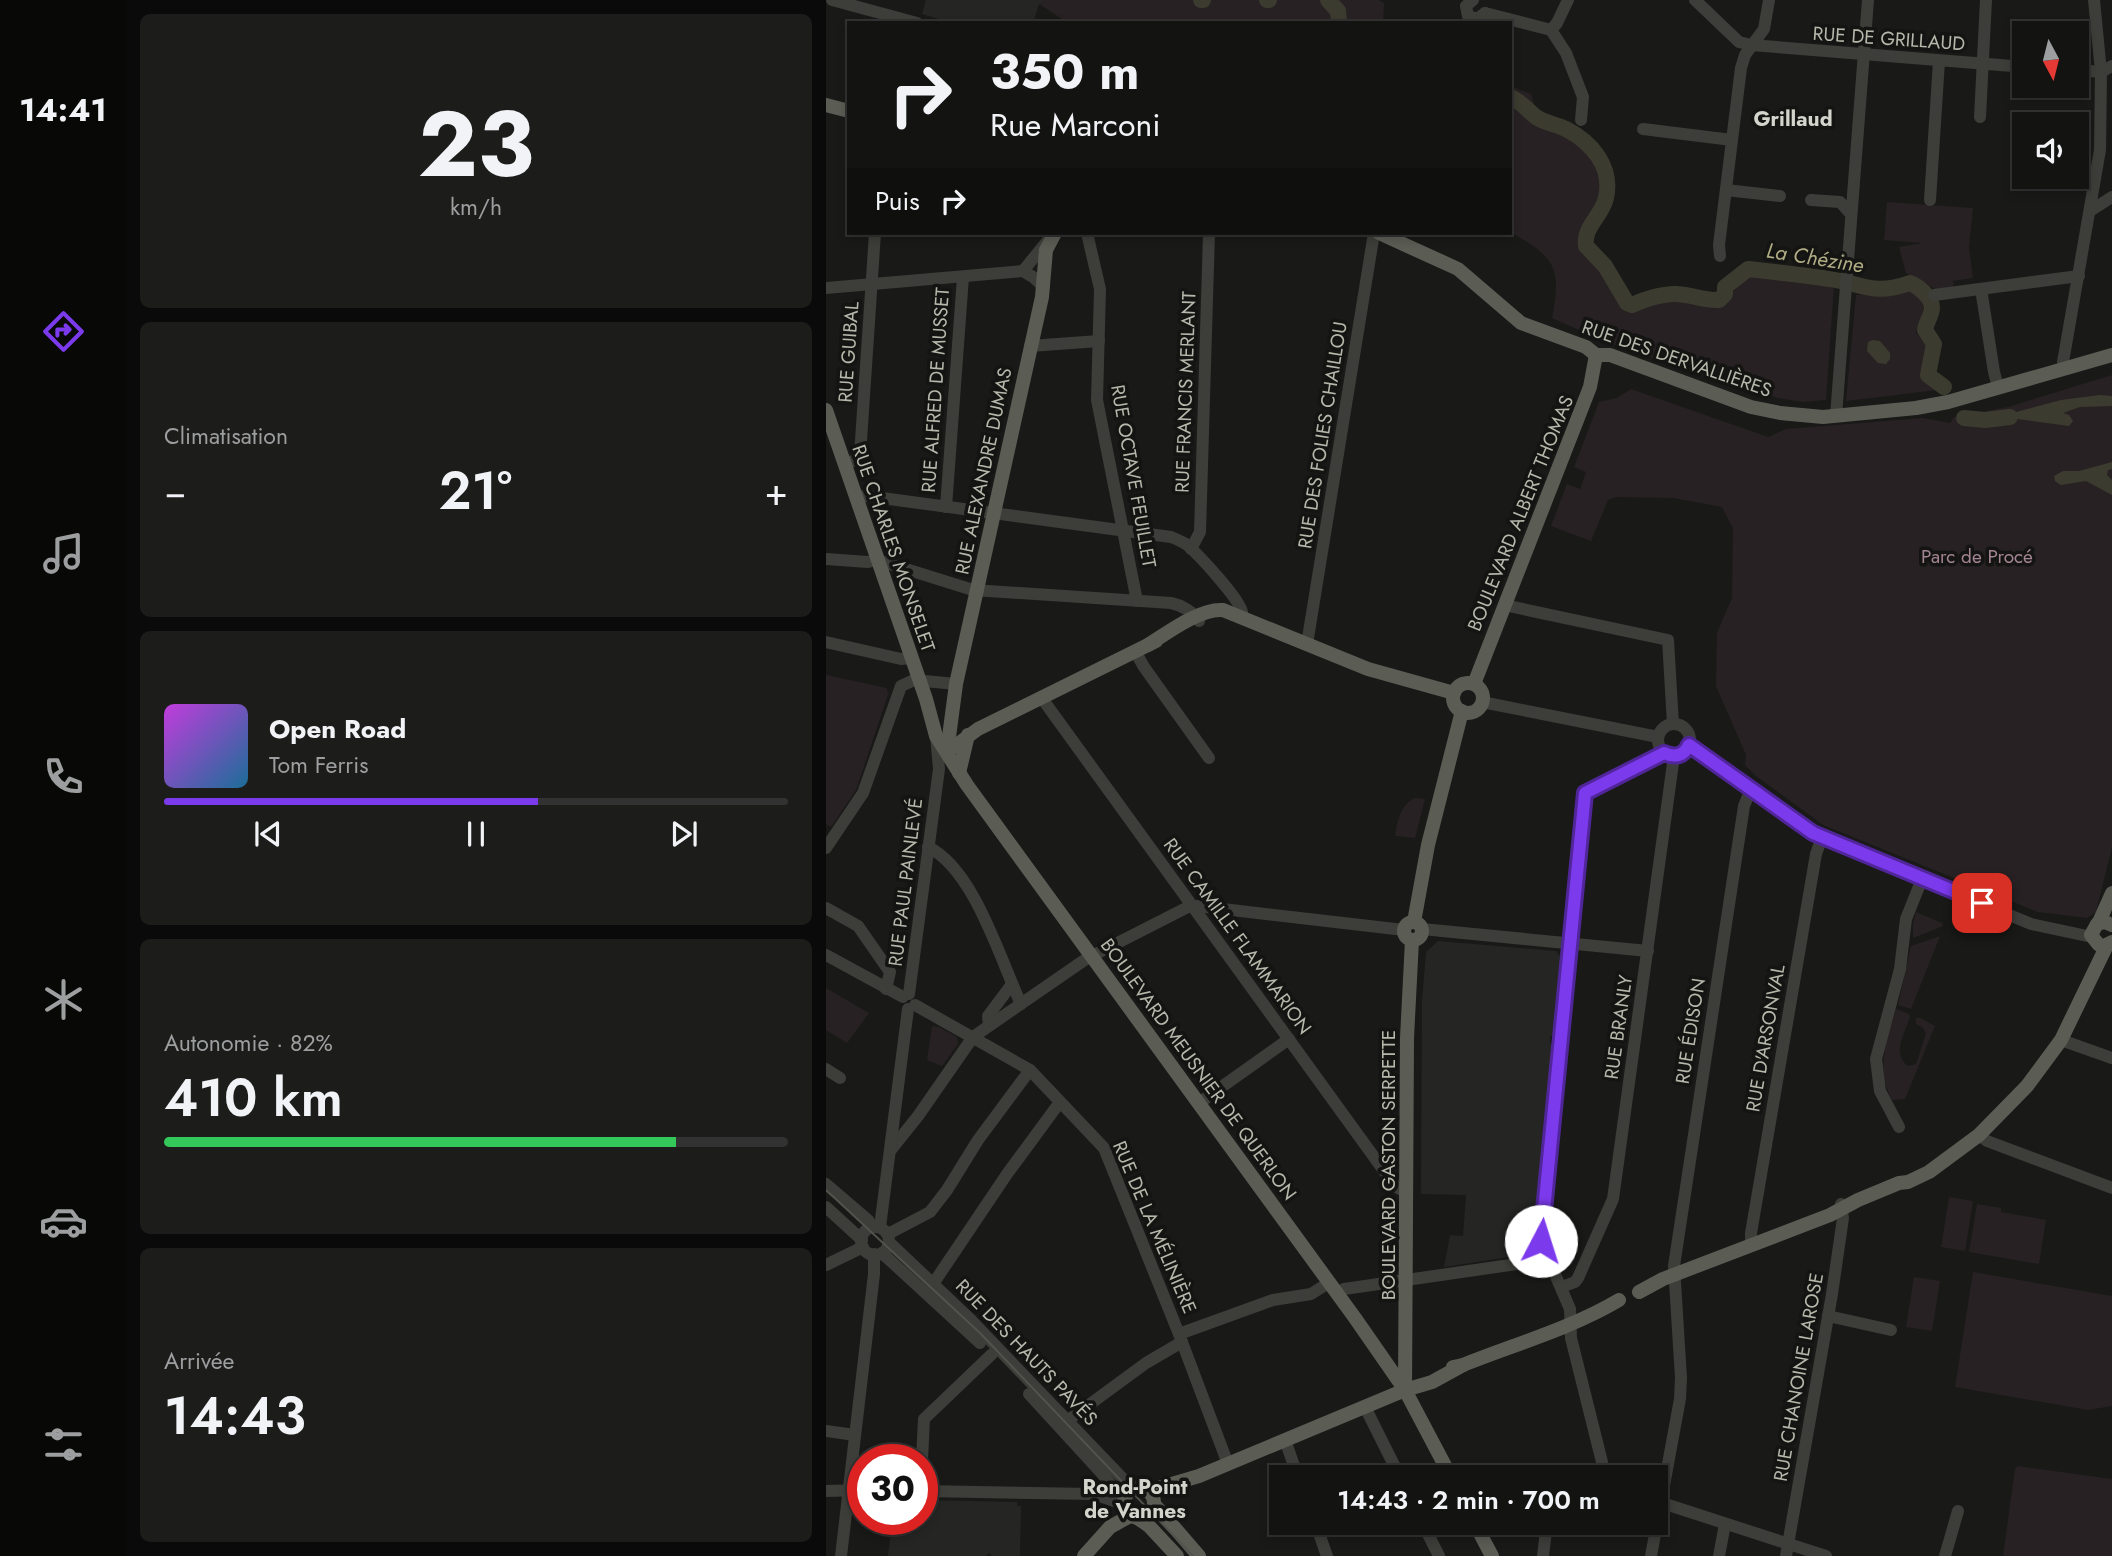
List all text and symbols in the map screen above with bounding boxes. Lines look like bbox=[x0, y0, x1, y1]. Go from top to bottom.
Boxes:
street label: RUE DE GRILLAUD bbox=[1812, 20, 1966, 57]
north arrow bbox=[2012, 21, 2090, 98]
map controls bbox=[2012, 21, 2089, 189]
text: 350 m bbox=[990, 37, 1139, 107]
icon: right bbox=[875, 49, 966, 140]
text: 23 bbox=[418, 79, 534, 210]
text: 14:41 bbox=[19, 87, 107, 133]
text: Rue Marconi bbox=[990, 102, 1161, 148]
district label: Grillaud bbox=[1753, 104, 1833, 134]
button: sound bbox=[2012, 112, 2089, 189]
text: Puis bbox=[875, 182, 920, 220]
icon: right bbox=[934, 182, 972, 220]
text: km/h bbox=[450, 190, 502, 224]
water label: La Chézine bbox=[1764, 236, 1866, 281]
street label: RUE ALFRED DE MUSSET bbox=[915, 286, 956, 493]
street label: RUE FRANCIS MERLANT bbox=[1168, 291, 1203, 493]
street label: RUE GUIBAL bbox=[831, 300, 866, 404]
icon: directions bbox=[39, 307, 88, 356]
street label: RUE DES DERVALLIÈRES bbox=[1578, 313, 1775, 404]
street label: RUE DES FOLIES CHAILLOU bbox=[1291, 320, 1354, 551]
street label: RUE ALEXANDRE DUMAS bbox=[948, 365, 1019, 577]
street label: RUE OCTAVE FEUILLET bbox=[1104, 383, 1163, 570]
street label: BOULEVARD ALBERT THOMAS bbox=[1461, 391, 1580, 635]
text: Climatisation bbox=[164, 419, 288, 453]
street label: RUE CHARLES MONSELET bbox=[845, 441, 942, 655]
text: 21° bbox=[439, 453, 512, 529]
text: − bbox=[164, 464, 186, 519]
text: + bbox=[765, 464, 788, 519]
icon: music bbox=[39, 529, 88, 578]
park label: Parc de Procé bbox=[1921, 543, 2033, 570]
text: Open Road bbox=[269, 710, 406, 748]
text: Tom Ferris bbox=[269, 748, 368, 782]
icon: phone bbox=[39, 752, 88, 801]
street label: RUE PAUL PAINLEVÉ bbox=[882, 796, 929, 968]
icon: previous bbox=[249, 815, 287, 853]
icon: pause bbox=[457, 815, 495, 853]
icon: next bbox=[665, 815, 703, 853]
street label: RUE CAMILLE FLAMMARION bbox=[1157, 833, 1318, 1040]
pin bbox=[1952, 873, 2012, 933]
icon: arrive bbox=[1963, 884, 2001, 922]
street label: BOULEVARD MEUSNIER DE QUERLON bbox=[1094, 933, 1303, 1206]
street label: RUE D'ARSONVAL bbox=[1739, 962, 1792, 1114]
street label: RUE BRANLY bbox=[1598, 973, 1639, 1081]
icon: climate bbox=[39, 975, 88, 1024]
street label: RUE ÉDISON bbox=[1669, 976, 1712, 1086]
text: Autonomie · 82% bbox=[164, 1026, 333, 1060]
street label: BOULEVARD GASTON SERPETTE bbox=[1375, 1030, 1402, 1300]
text: 410 km bbox=[164, 1060, 343, 1136]
street label: RUE DE LA MÉLINIÈRE bbox=[1106, 1137, 1203, 1318]
icon: car bbox=[39, 1197, 88, 1246]
position arrow bbox=[1504, 1204, 1578, 1278]
street label: RUE CHANOINE LAROSE bbox=[1767, 1271, 1830, 1483]
street label: RUE DES HAUTS PAVÉS bbox=[949, 1273, 1104, 1432]
text: Arrivée bbox=[164, 1344, 234, 1378]
text: 14:43 bbox=[164, 1378, 306, 1454]
icon: filters bbox=[39, 1420, 88, 1469]
speed limit sign: 30 bbox=[847, 1444, 938, 1535]
district label: Rond-Point de Vannes bbox=[1082, 1472, 1188, 1526]
text: 14:43 · 2 min · 700 m bbox=[1337, 1481, 1600, 1519]

